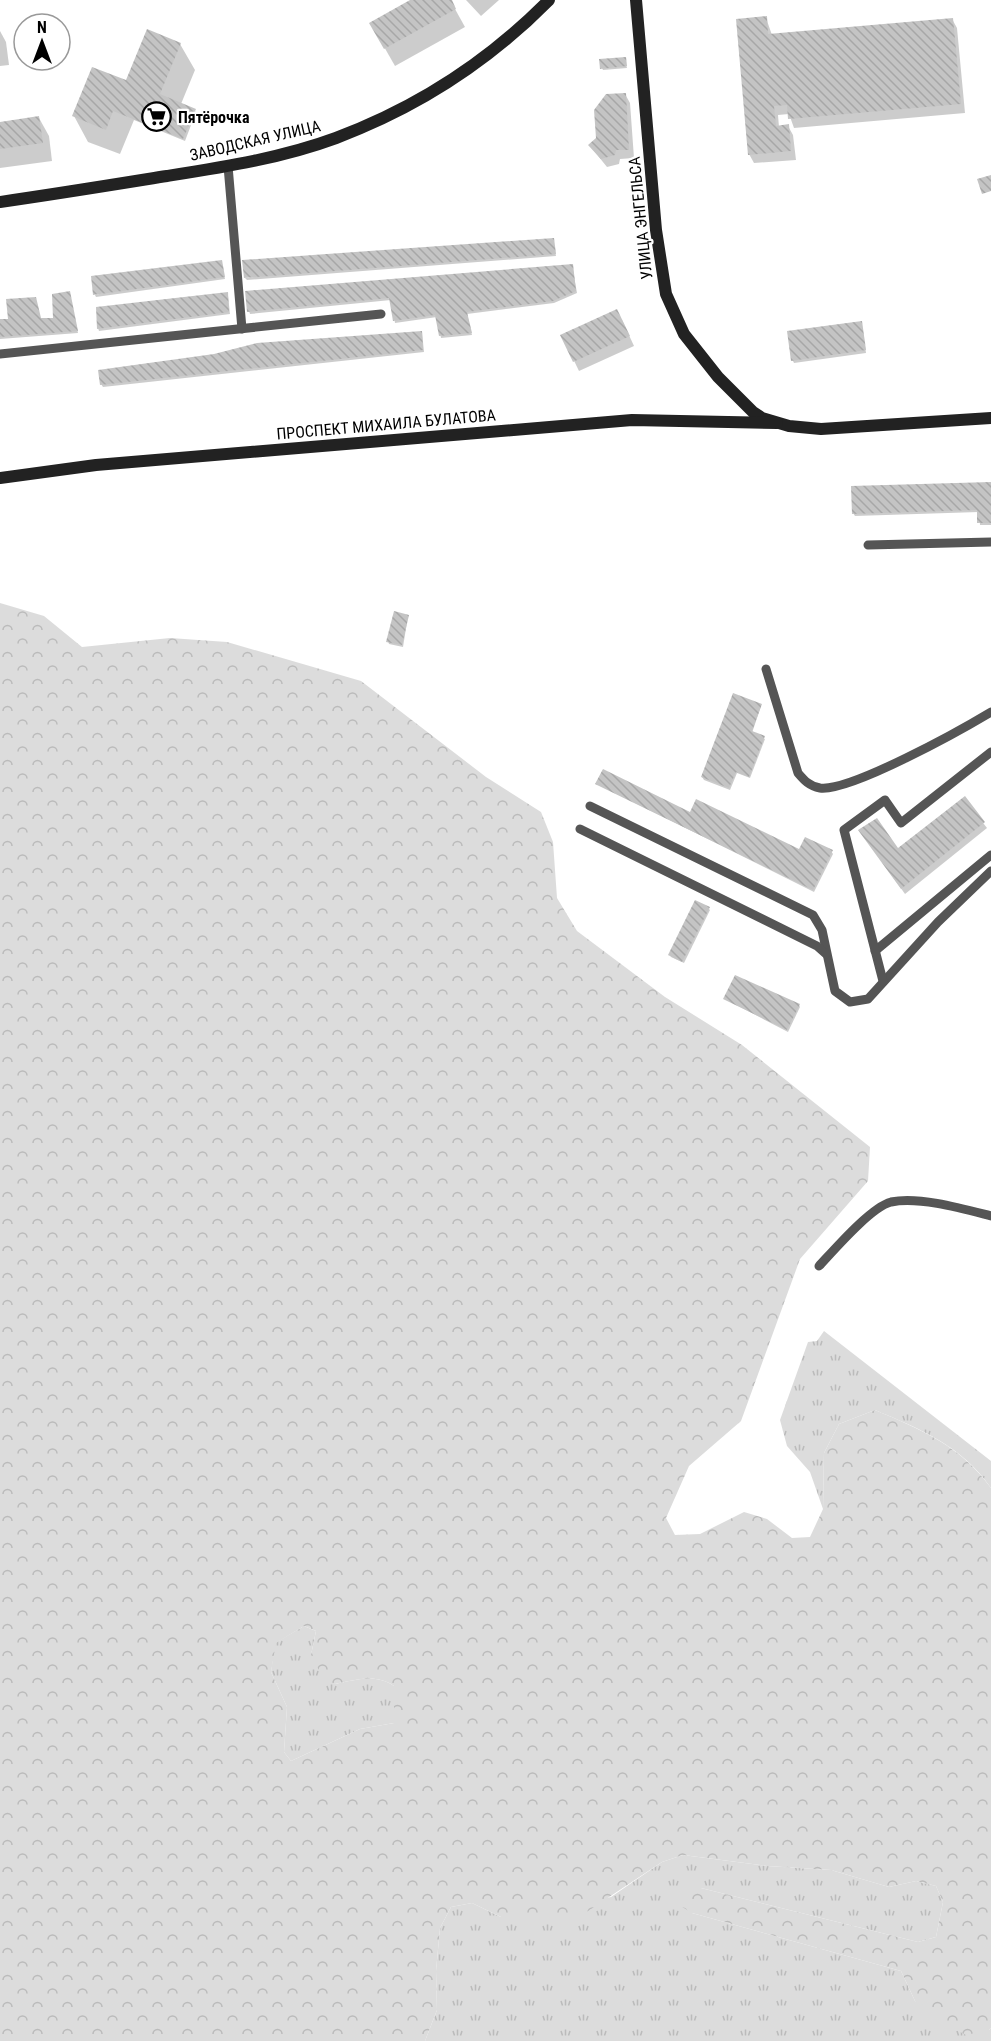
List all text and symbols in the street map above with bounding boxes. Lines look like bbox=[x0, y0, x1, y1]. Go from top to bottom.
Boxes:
north arrow bbox=[12, 12, 72, 72]
text: N bbox=[37, 18, 47, 37]
supermarket icon: Пятёрочка bbox=[141, 101, 173, 133]
place label: Пятёрочка bbox=[178, 108, 250, 127]
street label: ЗАВОДСКАЯ УЛИЦА bbox=[188, 116, 322, 165]
street label: УЛИЦА ЭНГЕЛЬСА bbox=[625, 156, 656, 280]
street label: ПРОСПЕКТ МИХАИЛА БУЛАТОВА bbox=[276, 405, 496, 444]

